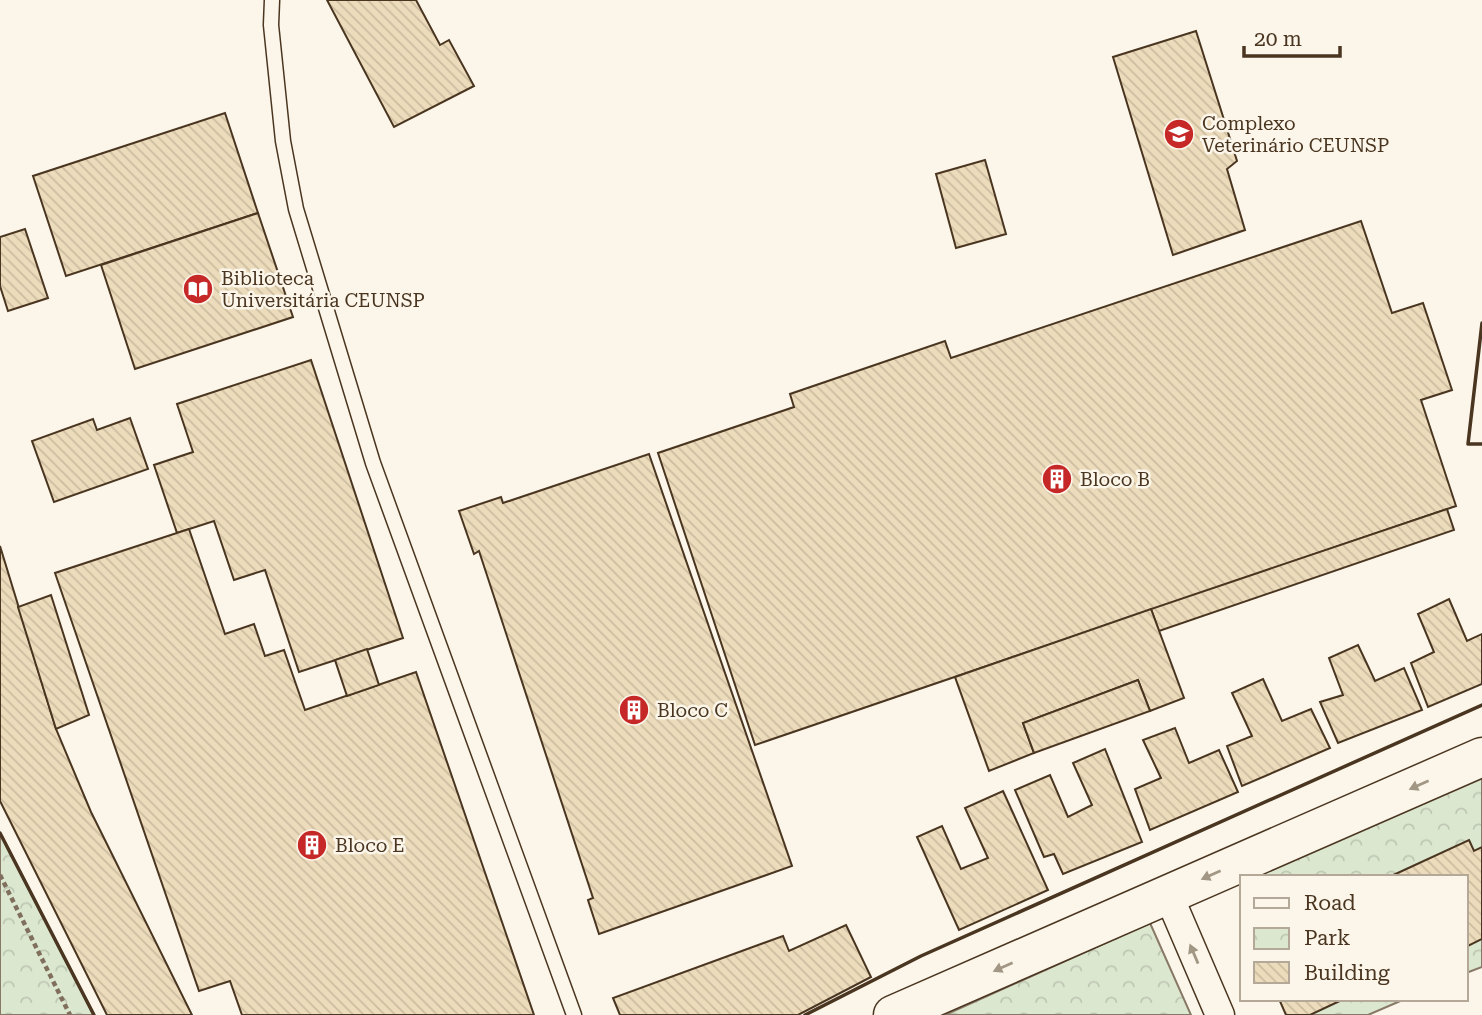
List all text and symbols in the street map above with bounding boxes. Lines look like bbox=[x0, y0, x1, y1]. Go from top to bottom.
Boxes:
scale bar bbox=[1244, 14, 1340, 58]
text: 20 m bbox=[1254, 27, 1302, 51]
place label: Complexo Veterinário CEUNSP bbox=[1202, 112, 1389, 157]
school or university icon: Complexo Veterinário CEUNSP bbox=[1162, 117, 1196, 151]
place label: Biblioteca Universitária CEUNSP bbox=[221, 267, 425, 312]
library icon: Biblioteca Universitária CEUNSP bbox=[181, 272, 215, 306]
building icon: Bloco B bbox=[1040, 462, 1074, 496]
place label: Bloco B bbox=[1080, 468, 1150, 491]
building icon: Bloco C bbox=[617, 693, 651, 727]
place label: Bloco C bbox=[657, 699, 728, 722]
one-way arrow bbox=[1409, 780, 1430, 791]
building icon: Bloco E bbox=[295, 828, 329, 862]
place label: Bloco E bbox=[335, 834, 405, 857]
one-way arrow bbox=[1201, 869, 1221, 881]
legend bbox=[1240, 875, 1468, 1001]
text: Road bbox=[1304, 891, 1356, 915]
text: Park bbox=[1304, 926, 1350, 950]
one-way arrow bbox=[1188, 944, 1199, 965]
text: Building bbox=[1304, 961, 1390, 985]
one-way arrow bbox=[992, 962, 1013, 973]

